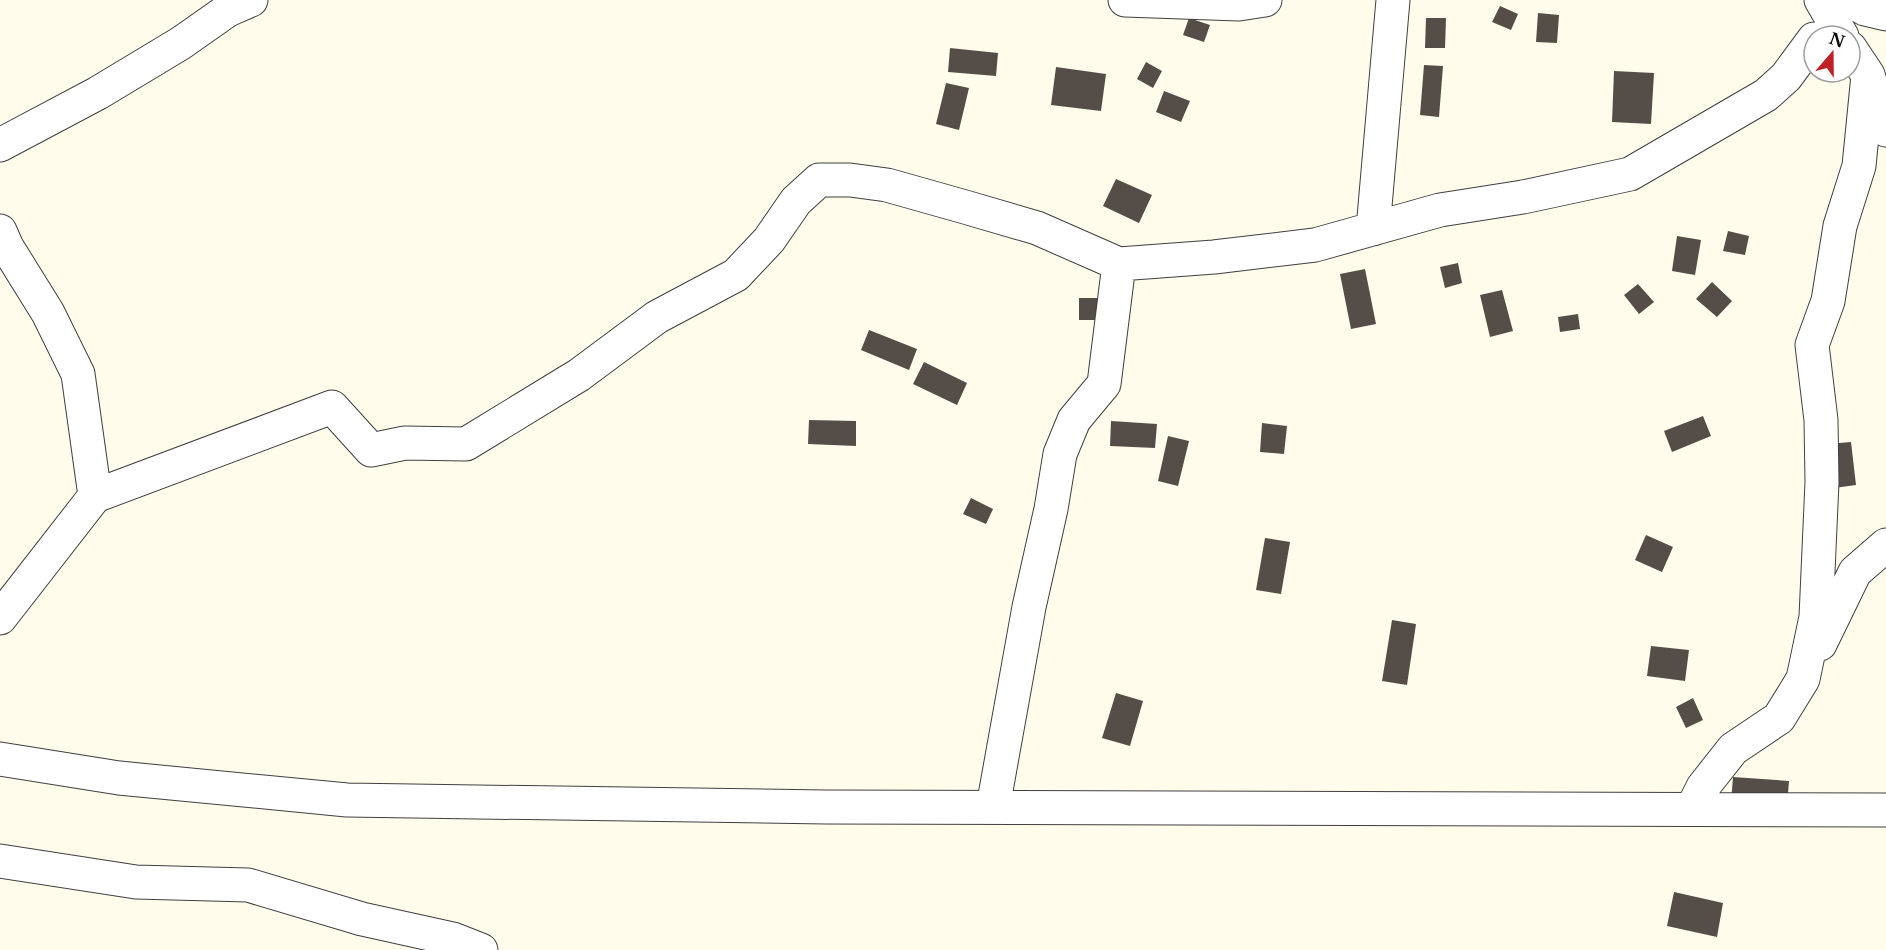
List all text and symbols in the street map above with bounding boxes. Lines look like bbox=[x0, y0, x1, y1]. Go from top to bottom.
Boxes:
north arrow bbox=[1802, 24, 1862, 84]
text: N bbox=[1827, 28, 1848, 52]

